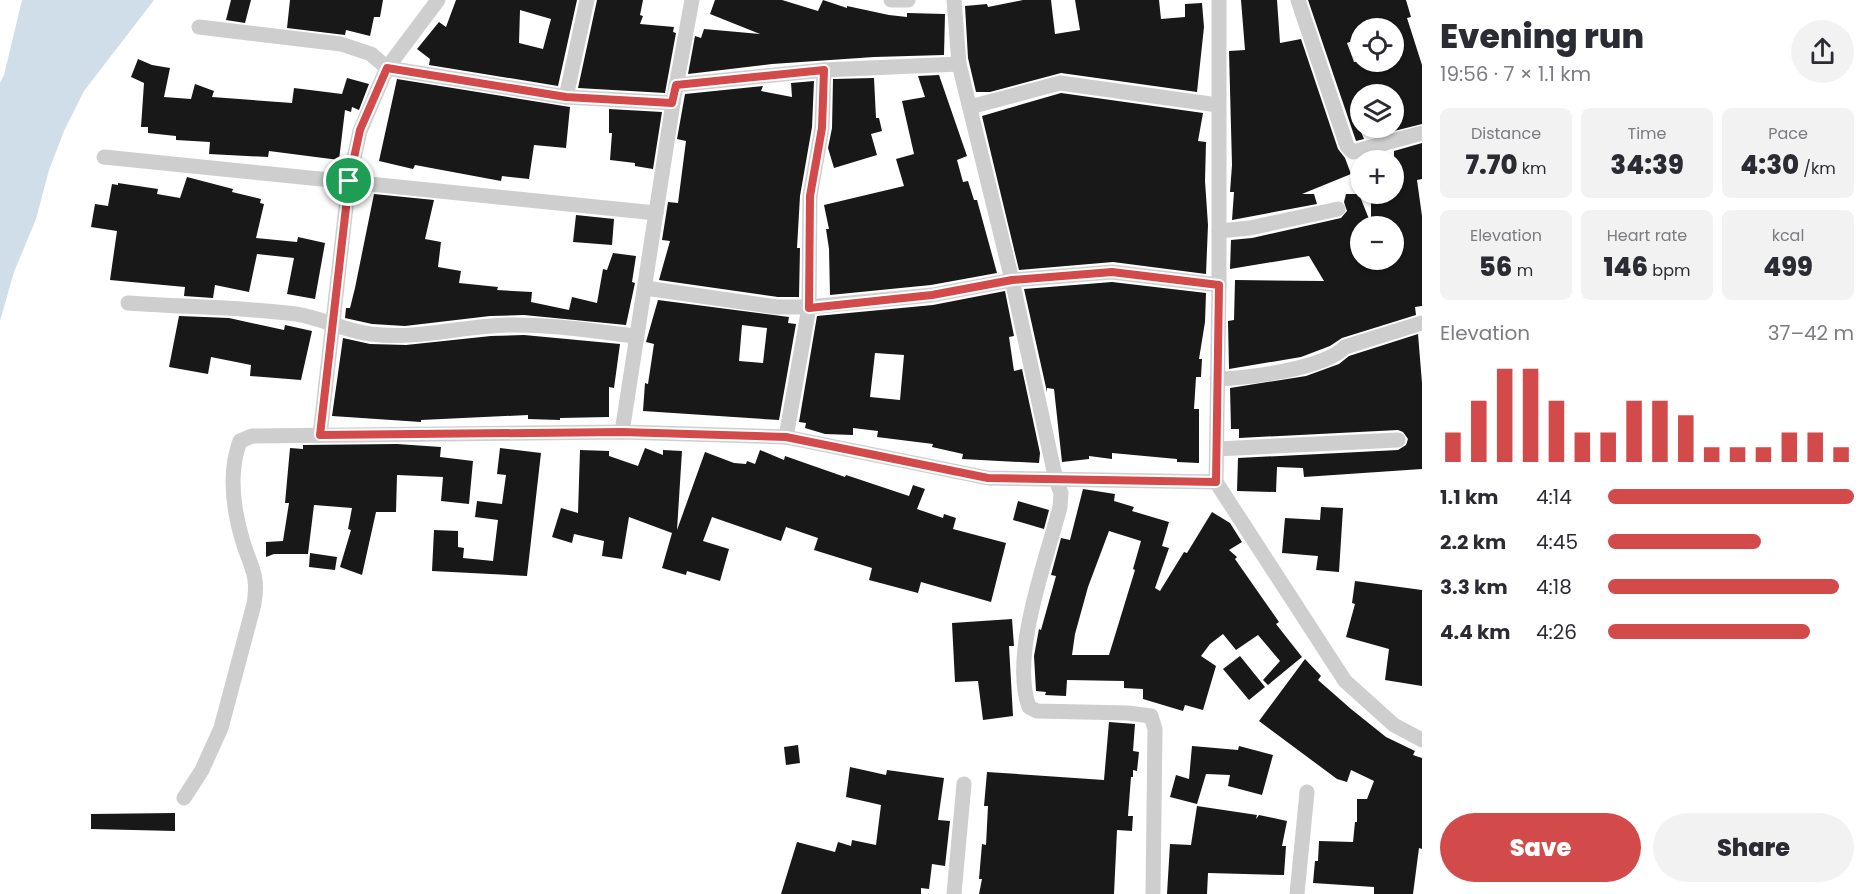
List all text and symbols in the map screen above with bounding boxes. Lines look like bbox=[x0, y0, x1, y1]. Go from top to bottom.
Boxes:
text: Evening run bbox=[1440, 13, 1644, 60]
map controls bbox=[1350, 18, 1404, 270]
button: locate bbox=[1350, 18, 1404, 72]
button: share bbox=[1791, 20, 1854, 83]
text: 19:56 · 7 × 1.1 km bbox=[1440, 60, 1591, 88]
button: layers bbox=[1350, 84, 1404, 138]
text: Distance bbox=[1471, 122, 1541, 145]
text: Time bbox=[1628, 122, 1667, 145]
text: Pace bbox=[1768, 122, 1808, 145]
text: 7.70 bbox=[1465, 147, 1518, 183]
text: 34:39 bbox=[1610, 147, 1684, 183]
text: 4:30 bbox=[1740, 147, 1799, 183]
button: + bbox=[1350, 150, 1404, 204]
pin bbox=[323, 155, 374, 206]
text: km bbox=[1518, 157, 1547, 180]
text: /km bbox=[1799, 157, 1836, 180]
icon: arrive bbox=[332, 164, 365, 197]
button: − bbox=[1350, 216, 1404, 270]
text: Elevation bbox=[1470, 224, 1542, 247]
text: Heart rate bbox=[1607, 224, 1687, 247]
text: kcal bbox=[1772, 224, 1804, 247]
text: 56 bbox=[1479, 249, 1512, 285]
text: 146 bbox=[1604, 249, 1648, 285]
text: 499 bbox=[1763, 249, 1813, 285]
text: m bbox=[1512, 259, 1533, 282]
text: bpm bbox=[1648, 259, 1690, 282]
text: Elevation bbox=[1440, 319, 1530, 347]
text: 37–42 m bbox=[1768, 319, 1854, 347]
text: 1.1 km bbox=[1440, 483, 1498, 511]
text: 4:14 bbox=[1536, 483, 1572, 511]
text: 2.2 km bbox=[1440, 528, 1506, 556]
text: 4:45 bbox=[1536, 528, 1578, 556]
text: 3.3 km bbox=[1440, 573, 1508, 601]
text: 4:18 bbox=[1536, 573, 1572, 601]
text: 4.4 km bbox=[1440, 618, 1511, 646]
text: 4:26 bbox=[1536, 618, 1577, 646]
button: Save bbox=[1440, 813, 1641, 882]
button: Share bbox=[1653, 813, 1854, 882]

